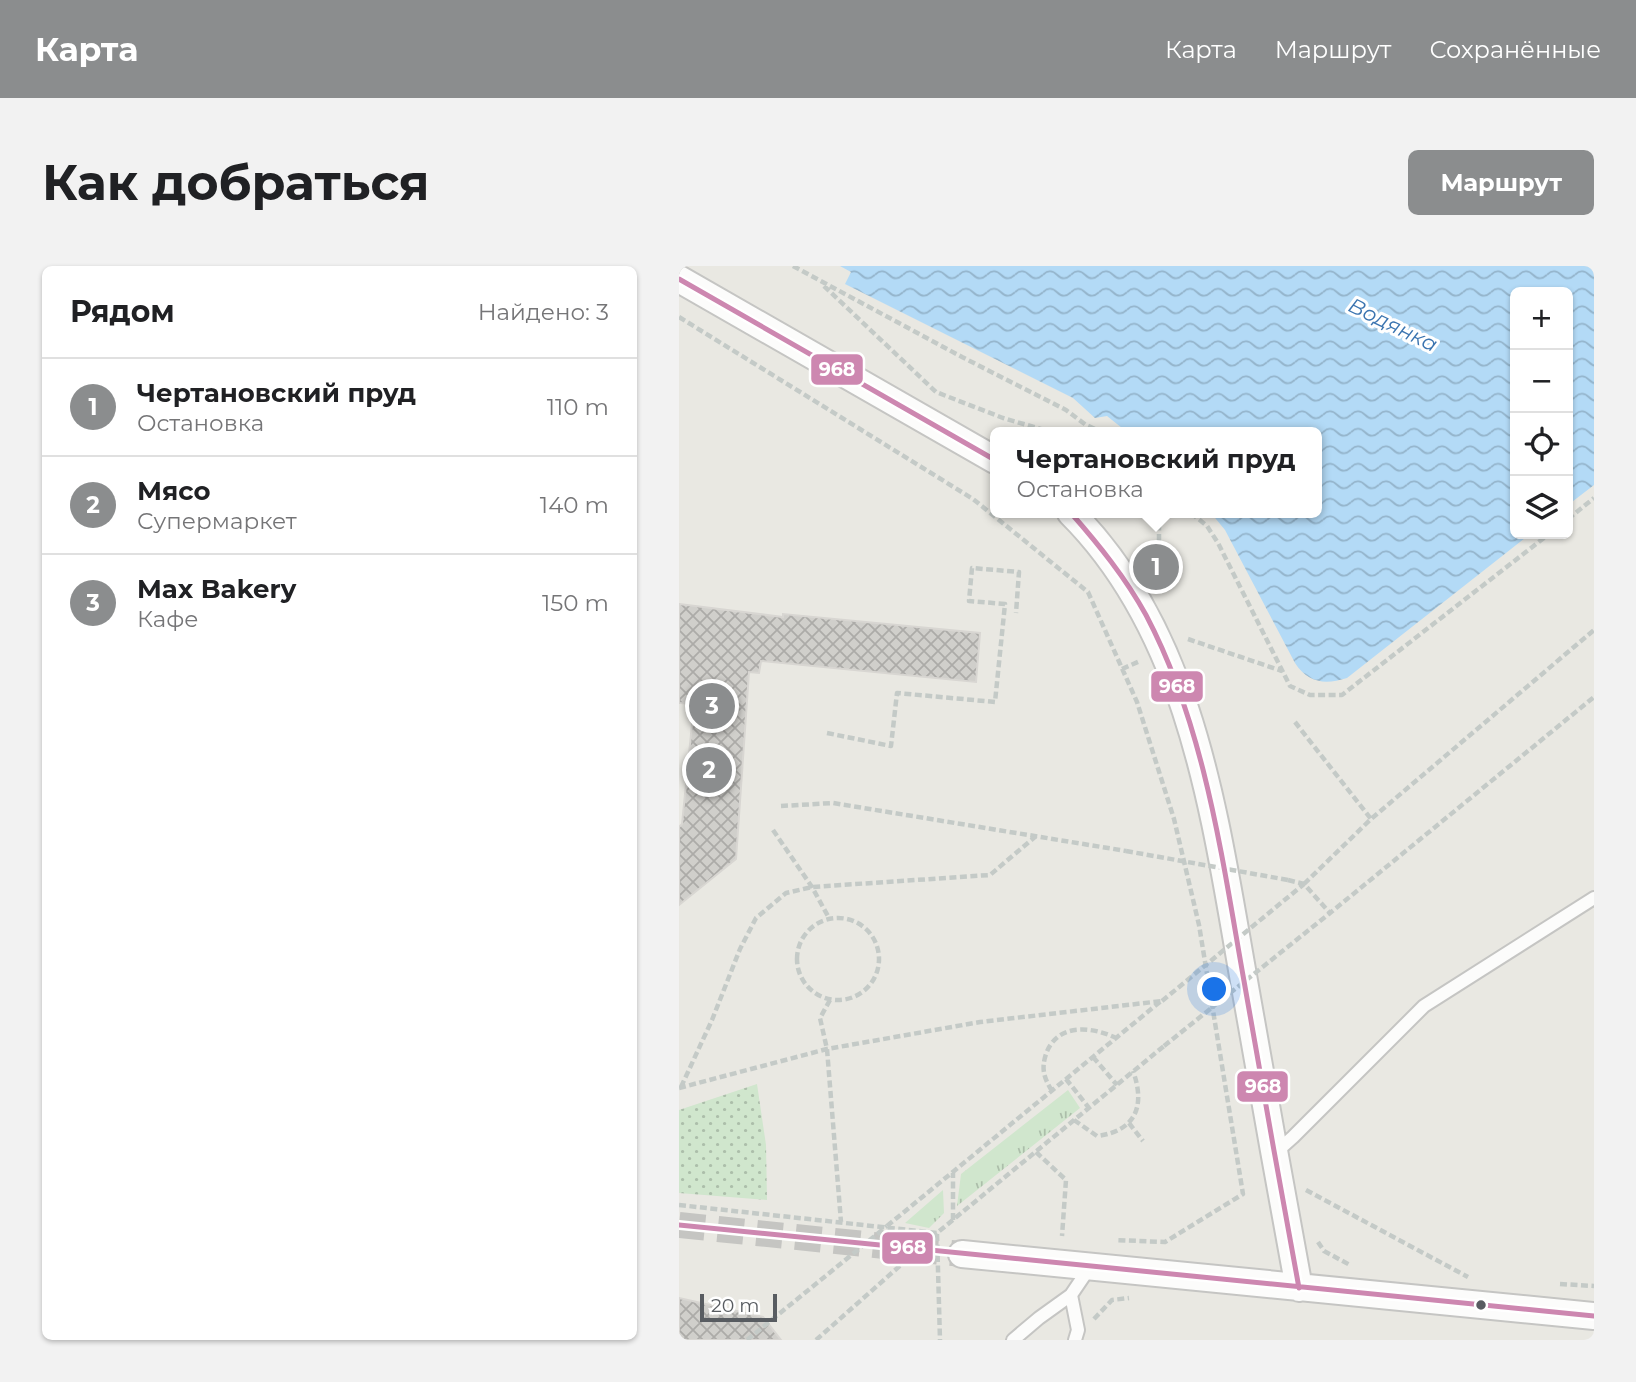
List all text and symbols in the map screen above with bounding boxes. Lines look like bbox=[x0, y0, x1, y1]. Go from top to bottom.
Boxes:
text: Карта bbox=[35, 29, 138, 69]
text: Карта bbox=[1165, 35, 1237, 64]
text: Маршрут bbox=[1275, 35, 1391, 64]
text: Сохранённые bbox=[1429, 35, 1601, 64]
button: Маршрут bbox=[1408, 150, 1594, 215]
text: Как добраться bbox=[42, 153, 430, 212]
map controls bbox=[1510, 287, 1573, 539]
button: + bbox=[1510, 287, 1573, 350]
water label: Водянка bbox=[1345, 292, 1442, 357]
text: Рядом bbox=[70, 293, 175, 330]
text: Найдено: 3 bbox=[478, 298, 609, 326]
button: − bbox=[1510, 350, 1573, 413]
line badge: 968 bbox=[810, 353, 864, 386]
text: 968 bbox=[819, 358, 855, 381]
text: Чертановский пруд bbox=[137, 377, 416, 409]
text: 1 bbox=[88, 393, 98, 421]
text: 110 m bbox=[547, 393, 609, 421]
text: Остановка bbox=[137, 409, 264, 437]
button: locate bbox=[1510, 413, 1573, 476]
popup bbox=[990, 427, 1322, 518]
text: Чертановский пруд bbox=[1016, 443, 1296, 475]
text: Мясо bbox=[137, 475, 211, 507]
text: Остановка bbox=[1016, 475, 1144, 503]
button: layers bbox=[1510, 476, 1573, 539]
text: 2 bbox=[86, 491, 100, 519]
text: 140 m bbox=[540, 491, 609, 519]
text: Супермаркет bbox=[137, 507, 297, 535]
pin: 1 bbox=[1133, 541, 1179, 593]
text: Max Bakery bbox=[137, 573, 296, 605]
text: 3 bbox=[86, 589, 100, 617]
text: 150 m bbox=[542, 589, 609, 617]
text: Кафе bbox=[137, 605, 198, 633]
line badge: 968 bbox=[1150, 670, 1204, 703]
text: 968 bbox=[1159, 675, 1195, 698]
pin: 3 bbox=[689, 680, 735, 732]
pin: 2 bbox=[686, 744, 732, 796]
your location bbox=[1197, 972, 1231, 1006]
line badge: 968 bbox=[1236, 1070, 1289, 1103]
text: 968 bbox=[1245, 1075, 1281, 1098]
line badge: 968 bbox=[881, 1231, 934, 1265]
text: 968 bbox=[890, 1236, 926, 1259]
scale bar bbox=[700, 1291, 777, 1323]
text: 20 m bbox=[711, 1294, 759, 1317]
unlabelled marker bbox=[1474, 1298, 1488, 1312]

